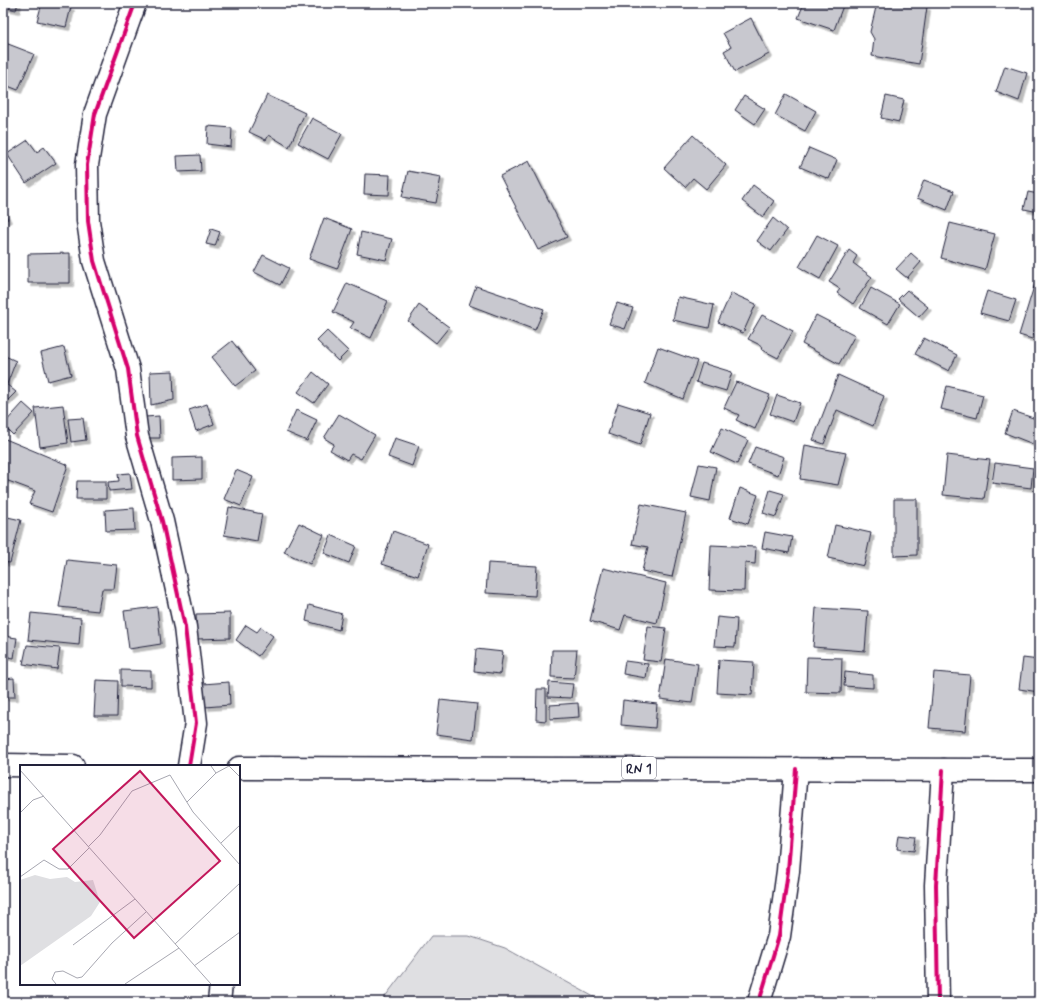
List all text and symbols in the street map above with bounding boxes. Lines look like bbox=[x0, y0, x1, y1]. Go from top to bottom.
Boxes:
road number: RN 1 bbox=[622, 757, 656, 779]
inset map bbox=[20, 765, 240, 985]

